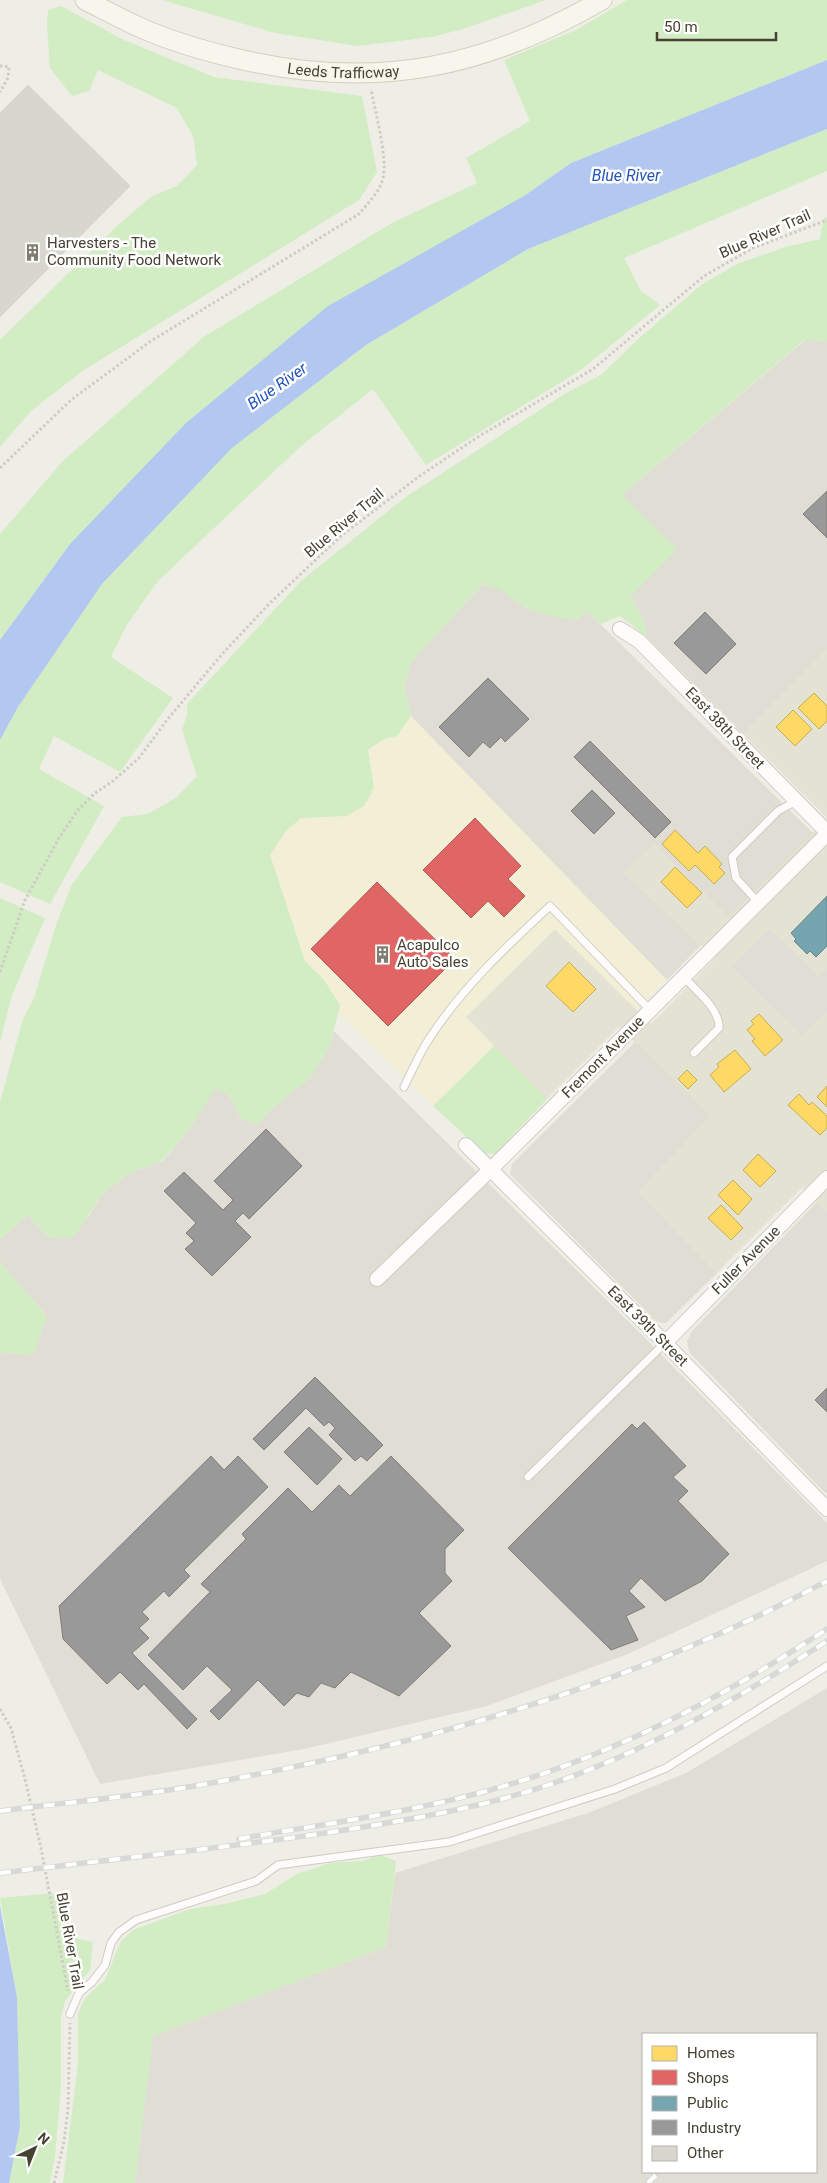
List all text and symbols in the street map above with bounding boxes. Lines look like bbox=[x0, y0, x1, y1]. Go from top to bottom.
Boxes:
scale bar bbox=[657, 10, 776, 42]
text: 50 m bbox=[664, 18, 698, 36]
street label: Leeds Trafficway bbox=[286, 59, 400, 82]
water label: Blue River bbox=[592, 166, 661, 185]
street label: Blue River Trail bbox=[717, 206, 813, 262]
place label: Harvesters - The Community Food Network bbox=[47, 234, 221, 269]
building icon: Harvesters - The Community Food Network bbox=[23, 242, 43, 262]
water label: Blue River bbox=[244, 358, 311, 413]
street label: Blue River Trail bbox=[301, 485, 387, 561]
street label: East 38th Street bbox=[682, 683, 768, 773]
place label: Acapulco Auto Sales bbox=[397, 936, 468, 971]
building icon: Acapulco Auto Sales bbox=[373, 944, 393, 964]
street label: Fremont Avenue bbox=[558, 1012, 648, 1102]
street label: Fuller Avenue bbox=[708, 1222, 784, 1298]
street label: East 39th Street bbox=[604, 1282, 692, 1370]
street label: Blue River Trail bbox=[53, 1891, 87, 1991]
legend bbox=[642, 2033, 817, 2173]
text: Homes bbox=[687, 2044, 735, 2062]
text: Shops bbox=[687, 2069, 729, 2087]
text: Public bbox=[687, 2094, 728, 2112]
text: Industry bbox=[687, 2119, 741, 2137]
north arrow bbox=[10, 2123, 60, 2173]
text: N bbox=[35, 2129, 53, 2148]
text: Other bbox=[687, 2144, 724, 2162]

